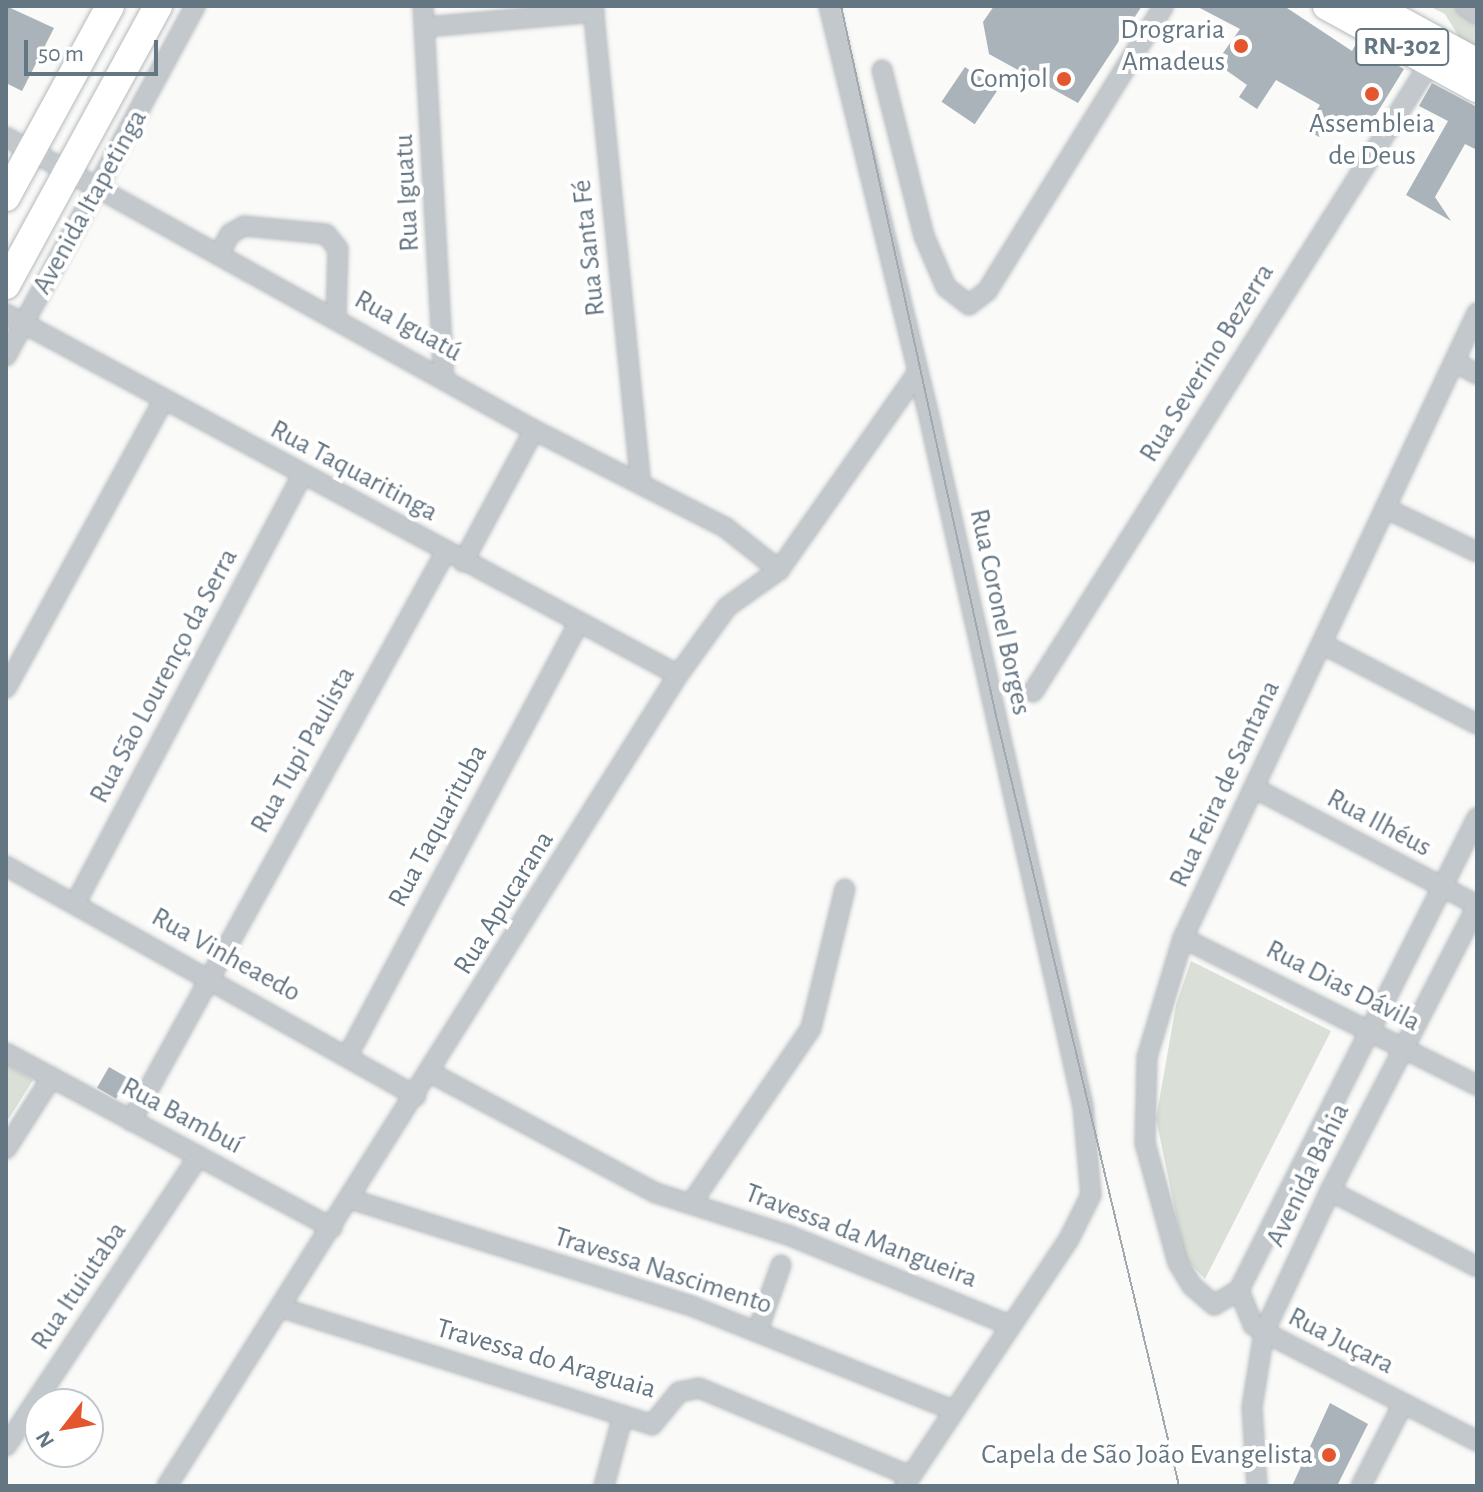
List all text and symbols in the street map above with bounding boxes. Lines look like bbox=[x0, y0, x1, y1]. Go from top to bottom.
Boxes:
place label: Drograria Amadeus bbox=[1120, 13, 1225, 79]
scale bar bbox=[28, 24, 162, 74]
road number: RN-302 bbox=[1354, 25, 1450, 69]
marker: Drograria Amadeus bbox=[1232, 37, 1250, 55]
text: 50 m bbox=[38, 42, 84, 66]
place label: Comjol bbox=[970, 62, 1048, 96]
marker: Comjol bbox=[1055, 70, 1073, 88]
marker: Assembleia de Deus bbox=[1363, 85, 1381, 103]
street label: Avenida Itapetinga bbox=[25, 104, 155, 300]
place label: Assembleia de Deus bbox=[1309, 107, 1435, 173]
street label: Rua Iguatu bbox=[387, 133, 427, 253]
street label: Rua Santa Fé bbox=[565, 178, 613, 318]
street label: Rua Severino Bezerra bbox=[1132, 257, 1282, 469]
street label: Rua Iguatú bbox=[348, 283, 468, 369]
street label: Rua Taquaritinga bbox=[264, 413, 444, 529]
street label: Rua Coronel Borges bbox=[962, 506, 1038, 718]
street label: Rua São Lourenço da Serra bbox=[83, 543, 245, 809]
street label: Rua Tupi Paulista bbox=[243, 661, 363, 839]
street label: Rua Feira de Santana bbox=[1162, 675, 1288, 893]
street label: Rua Taquarituba bbox=[381, 739, 495, 913]
street label: Rua Ilhéus bbox=[1321, 782, 1437, 864]
street label: Rua Apucarana bbox=[447, 825, 561, 981]
street label: Rua Vinheaedo bbox=[146, 900, 306, 1010]
street label: Rua Dias Dávila bbox=[1260, 933, 1426, 1039]
street label: Rua Bambuí bbox=[116, 1070, 248, 1162]
street label: Avenida Bahia bbox=[1259, 1098, 1357, 1252]
street label: Travessa da Mangueira bbox=[740, 1176, 982, 1296]
street label: Rua Ituiutaba bbox=[24, 1215, 134, 1357]
street label: Travessa Nascimento bbox=[550, 1220, 776, 1322]
street label: Rua Juçara bbox=[1282, 1300, 1400, 1382]
street label: Travessa do Araguaia bbox=[432, 1312, 660, 1406]
north arrow bbox=[24, 1388, 104, 1468]
text: N bbox=[32, 1427, 59, 1452]
place label: Capela de São João Evangelista bbox=[981, 1438, 1313, 1472]
marker: Capela de São João Evangelista bbox=[1320, 1446, 1338, 1464]

